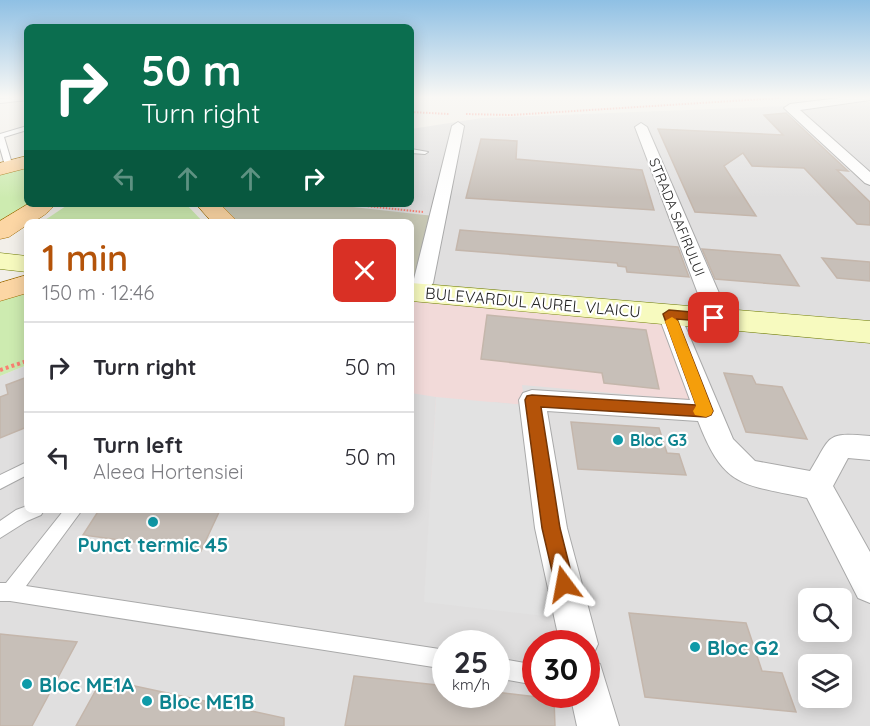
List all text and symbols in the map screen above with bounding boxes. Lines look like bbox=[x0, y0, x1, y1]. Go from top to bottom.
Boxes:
text: 50 m bbox=[141, 44, 241, 97]
icon: right bbox=[42, 48, 120, 126]
text: Turn right bbox=[141, 96, 260, 130]
street label: STRADA SAFIRULUI bbox=[645, 155, 709, 279]
icon: left bbox=[108, 162, 141, 195]
icon: ahead bbox=[171, 162, 204, 195]
icon: ahead bbox=[234, 162, 267, 195]
icon: right bbox=[297, 162, 330, 195]
text: 1 min bbox=[42, 235, 128, 280]
button: close bbox=[333, 239, 396, 302]
text: 150 m · 12:46 bbox=[42, 280, 154, 305]
street label: BULEVARDUL AUREL VLAICU bbox=[425, 283, 641, 321]
pin bbox=[688, 292, 739, 343]
icon: arrive bbox=[697, 301, 730, 334]
icon: right bbox=[42, 351, 75, 384]
text: Turn right bbox=[93, 353, 197, 381]
text: 50 m bbox=[345, 353, 396, 381]
place label: Bloc G3 bbox=[630, 430, 687, 450]
text: Turn left bbox=[93, 431, 183, 459]
marker: Bloc G3 bbox=[611, 433, 625, 447]
icon: left bbox=[42, 441, 75, 474]
text: 50 m bbox=[345, 443, 396, 471]
text: Aleea Hortensiei bbox=[93, 459, 244, 484]
marker: Punct termic 45 bbox=[146, 515, 160, 529]
place label: Punct termic 45 bbox=[78, 532, 228, 557]
position arrow bbox=[532, 552, 596, 616]
map controls bbox=[798, 588, 852, 708]
button: search bbox=[798, 588, 852, 642]
speed limit sign: 30 bbox=[522, 630, 600, 708]
place label: Bloc G2 bbox=[707, 635, 779, 660]
marker: Bloc G2 bbox=[688, 640, 702, 654]
text: 25 bbox=[454, 643, 488, 681]
button: layers bbox=[798, 654, 852, 708]
place label: Bloc ME1A bbox=[39, 672, 134, 697]
text: km/h bbox=[452, 675, 490, 694]
marker: Bloc ME1A bbox=[20, 677, 34, 691]
place label: Bloc ME1B bbox=[159, 689, 254, 714]
marker: Bloc ME1B bbox=[140, 694, 154, 708]

